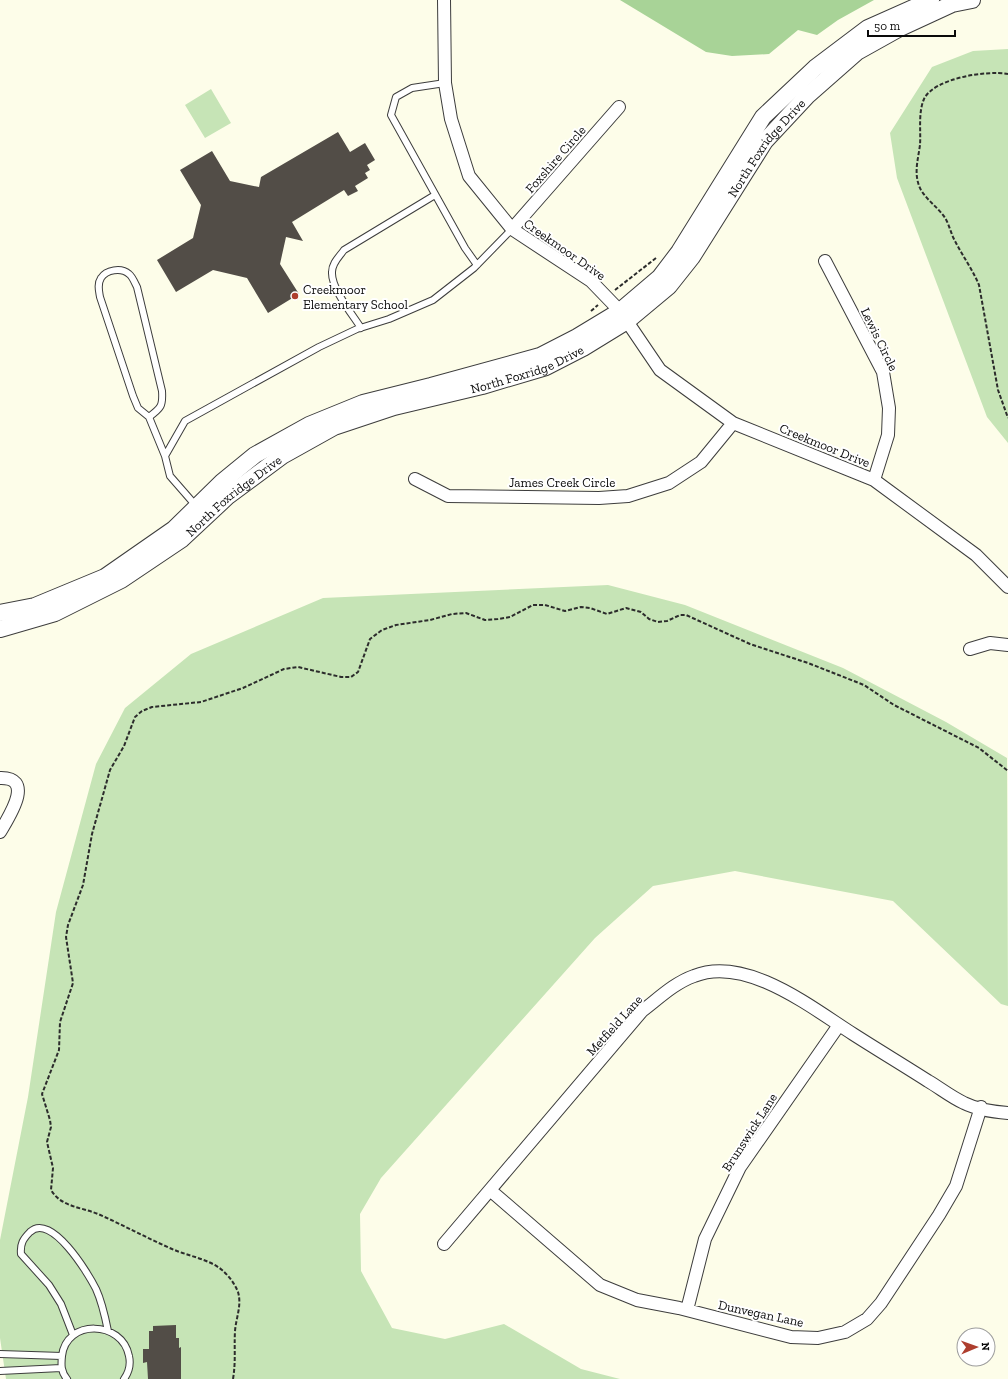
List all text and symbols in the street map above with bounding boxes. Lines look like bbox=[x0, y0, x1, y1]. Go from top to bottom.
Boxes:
scale bar bbox=[868, 12, 955, 38]
text: 50 m bbox=[874, 19, 901, 33]
street label: North Foxridge Drive bbox=[725, 96, 808, 200]
street label: Foxshire Circle bbox=[522, 123, 589, 196]
street label: Creekmoor Drive bbox=[521, 216, 608, 283]
place label: Creekmoor Elementary School bbox=[303, 282, 408, 312]
marker: Creekmoor Elementary School bbox=[290, 291, 300, 301]
street label: Lewis Circle bbox=[858, 305, 901, 373]
street label: North Foxridge Drive bbox=[469, 342, 586, 397]
street label: Creekmoor Drive bbox=[777, 420, 872, 470]
street label: North Foxridge Drive bbox=[183, 452, 284, 540]
street label: James Creek Circle bbox=[509, 475, 615, 490]
street label: Metfield Lane bbox=[583, 992, 645, 1059]
street label: Brunswick Lane bbox=[719, 1090, 780, 1174]
street label: Dunvegan Lane bbox=[717, 1297, 805, 1330]
north arrow bbox=[956, 1327, 996, 1367]
text: N bbox=[979, 1342, 992, 1352]

